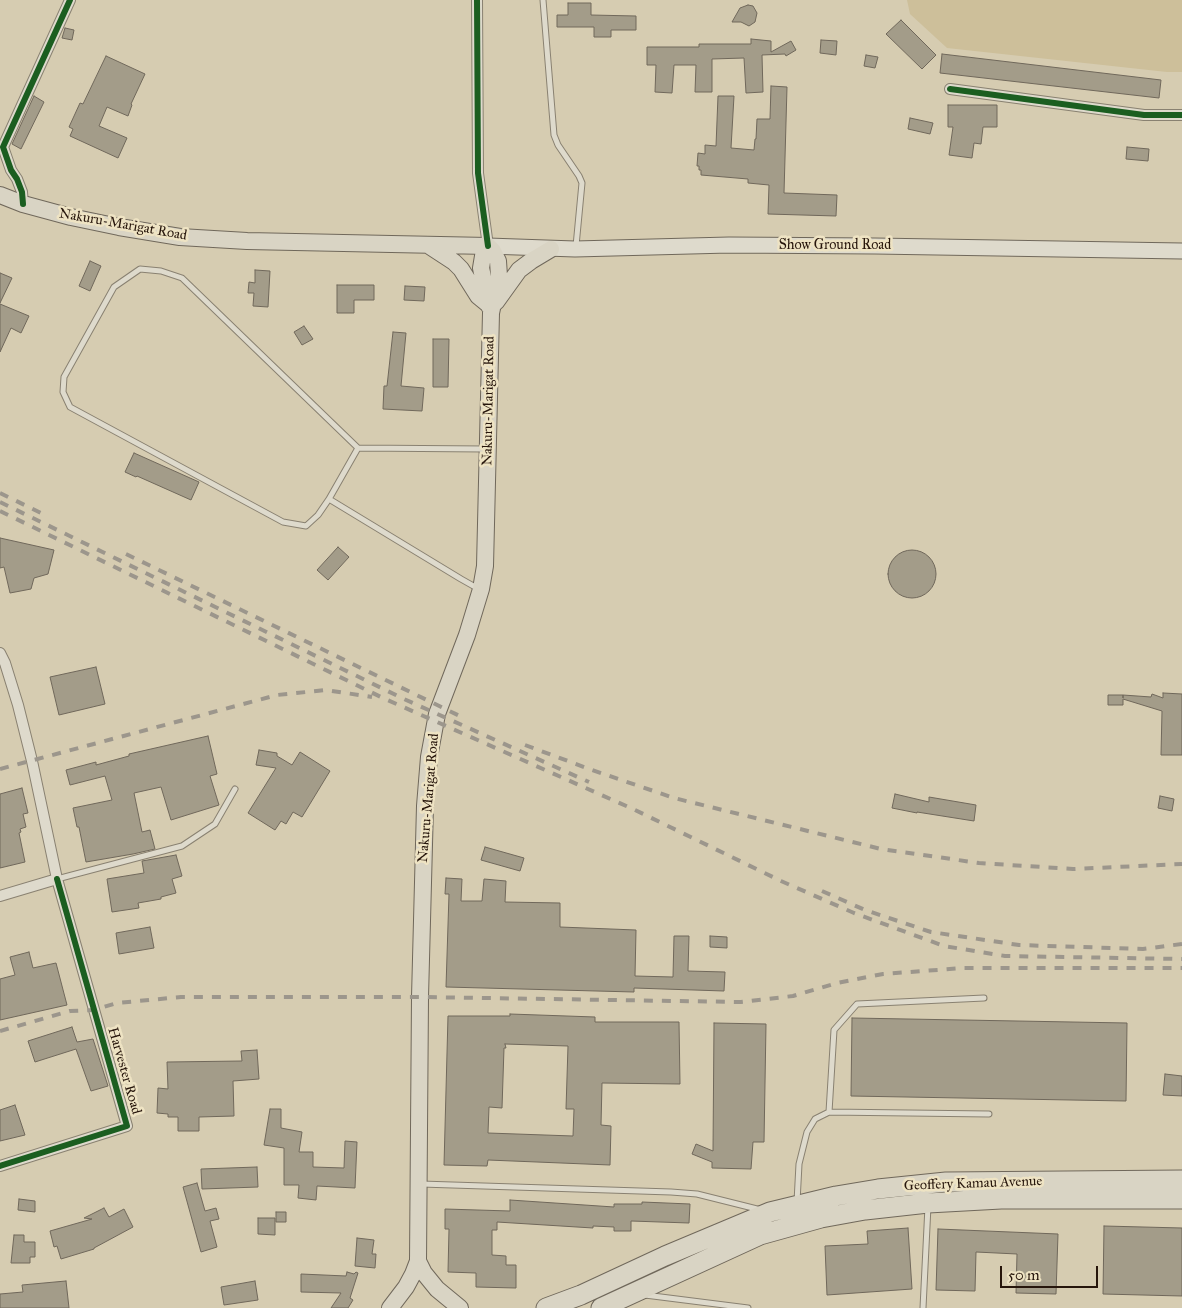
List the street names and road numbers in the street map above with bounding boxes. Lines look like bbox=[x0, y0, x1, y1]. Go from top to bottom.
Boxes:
street label: Nakuru-Marigat Road bbox=[58, 205, 188, 245]
street label: Show Ground Road bbox=[779, 238, 891, 254]
street label: Nakuru-Marigat Road bbox=[479, 336, 499, 466]
street label: Nakuru-Marigat Road bbox=[415, 733, 443, 863]
street label: Harvester Road bbox=[104, 1026, 144, 1116]
street label: Geoffery Kamau Avenue bbox=[904, 1173, 1042, 1195]

